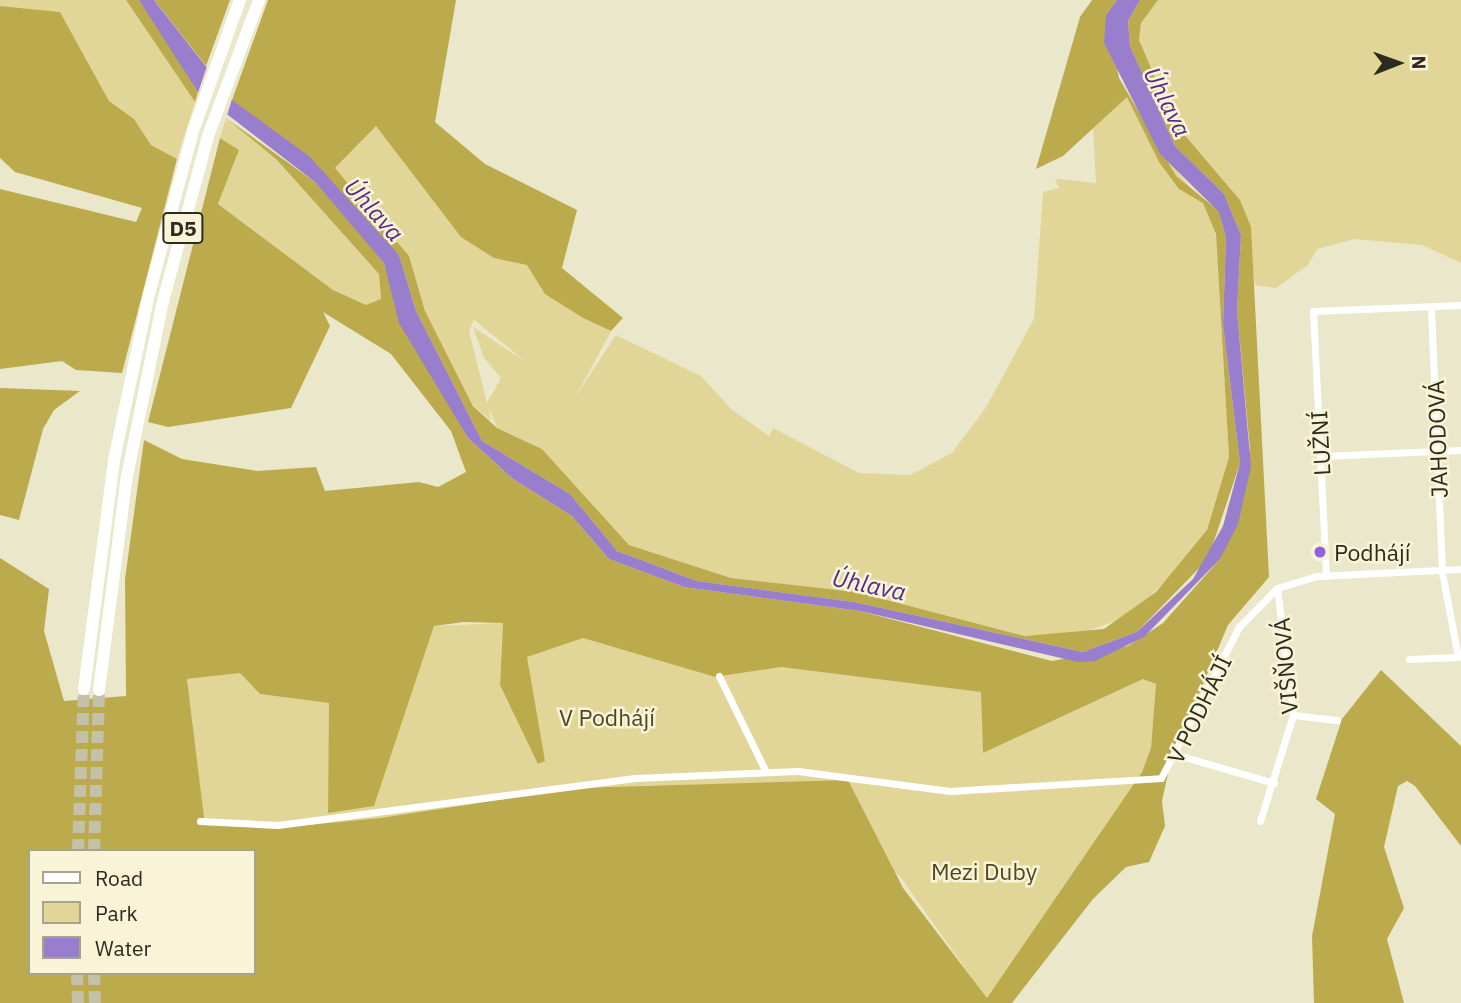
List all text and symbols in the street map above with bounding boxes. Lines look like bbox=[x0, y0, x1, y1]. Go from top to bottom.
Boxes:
north arrow bbox=[1363, 28, 1433, 98]
text: N bbox=[1407, 56, 1431, 70]
water label: Úhlava bbox=[1137, 62, 1197, 142]
water label: Úhlava bbox=[338, 173, 410, 247]
road number: D5 bbox=[162, 210, 204, 246]
street label: JAHODOVÁ bbox=[1421, 379, 1453, 499]
street label: LUŽNÍ bbox=[1305, 410, 1335, 476]
place label: Podhájí bbox=[1334, 538, 1411, 566]
marker: Podhájí bbox=[1312, 544, 1328, 560]
water label: Úhlava bbox=[829, 563, 909, 607]
street label: VIŠŇOVÁ bbox=[1267, 617, 1303, 715]
street label: V PODHÁJÍ bbox=[1161, 650, 1237, 768]
park label: V Podhájí bbox=[559, 703, 655, 731]
legend bbox=[28, 849, 256, 975]
park label: Mezi Duby bbox=[931, 857, 1037, 885]
text: Road bbox=[95, 864, 143, 892]
text: Park bbox=[95, 899, 138, 927]
text: Water bbox=[95, 934, 151, 962]

